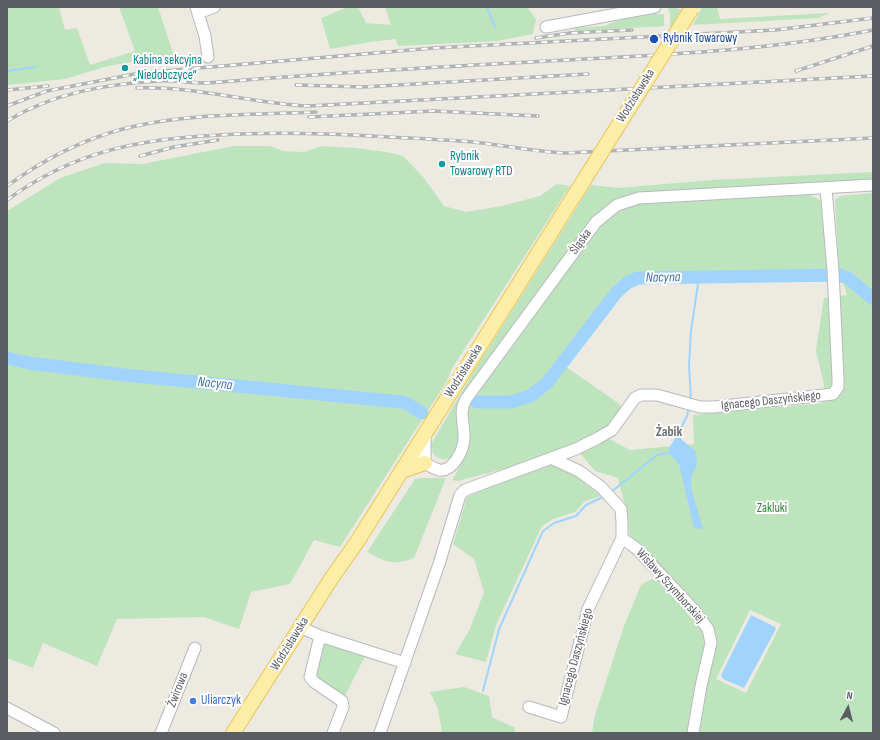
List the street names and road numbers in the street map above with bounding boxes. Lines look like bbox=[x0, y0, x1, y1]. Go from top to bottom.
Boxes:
street label: Wodzisławska bbox=[613, 66, 659, 126]
street label: Śląska bbox=[567, 226, 595, 258]
street label: Wodzisławska bbox=[441, 341, 487, 401]
street label: Ignacego Daszyńskiego bbox=[720, 388, 822, 414]
street label: Wisławy Szymborskiej bbox=[632, 546, 708, 626]
street label: Ignacego Daszyńskiego bbox=[555, 607, 597, 707]
street label: Wodzisławska bbox=[267, 614, 313, 674]
street label: Żwirowa bbox=[164, 670, 192, 710]

